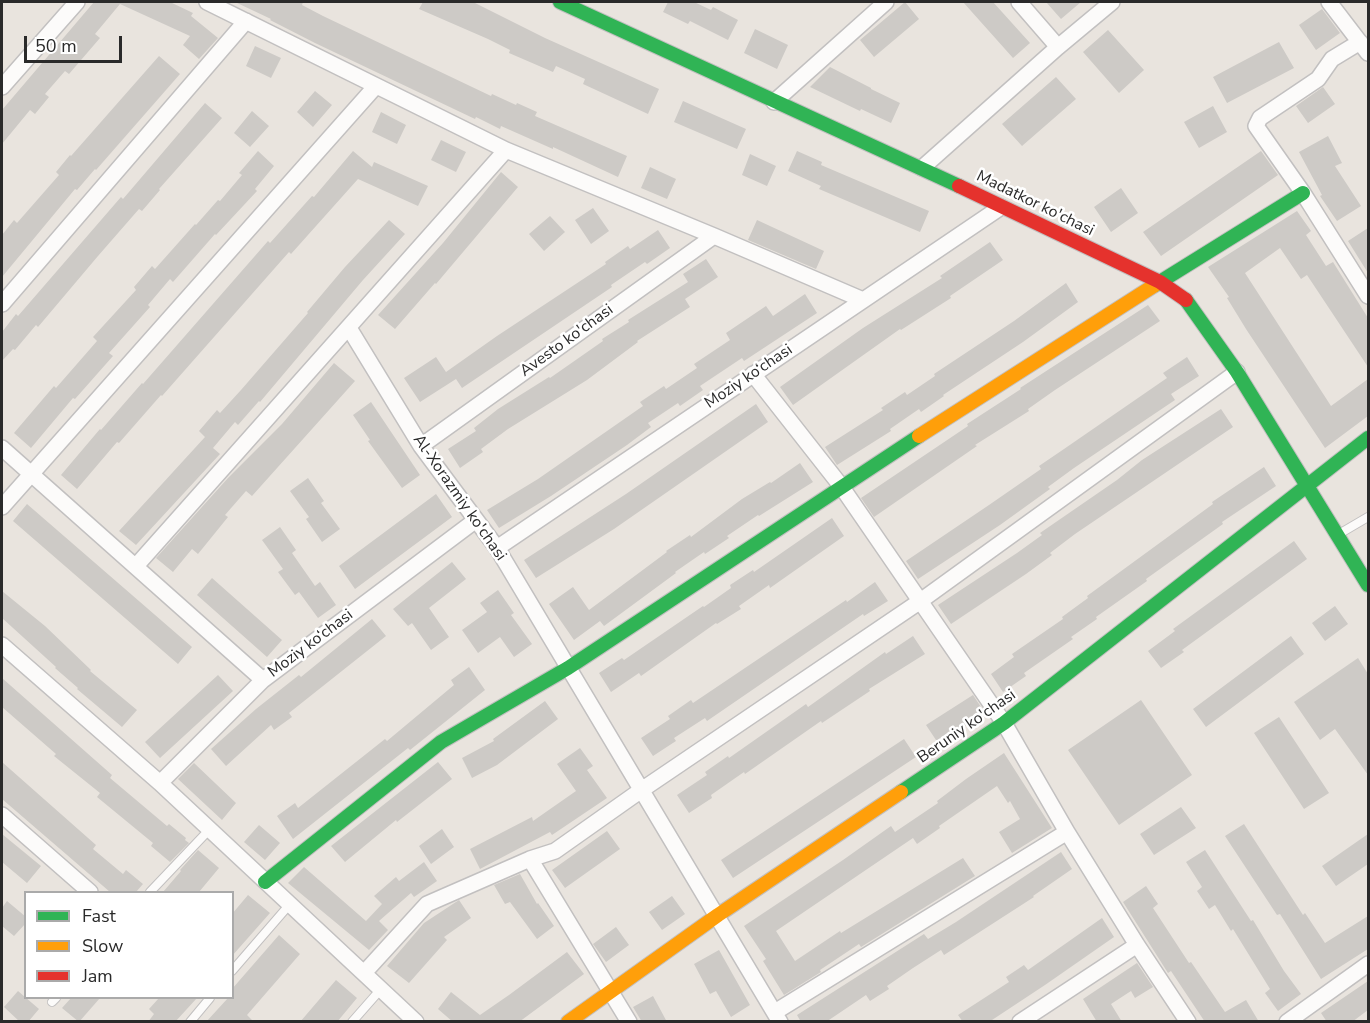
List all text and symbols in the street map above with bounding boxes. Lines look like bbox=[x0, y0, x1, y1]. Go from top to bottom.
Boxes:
scale bar bbox=[27, 24, 124, 62]
text: 50 m bbox=[35, 34, 77, 58]
street label: Madatkor ko'chasi bbox=[973, 167, 1097, 241]
street label: Avesto ko'chasi bbox=[517, 301, 617, 381]
street label: Moziy ko‘chasi bbox=[702, 341, 796, 413]
street label: Al-Xorazmiy ko'chasi bbox=[408, 431, 510, 565]
street label: Moziy ko‘chasi bbox=[265, 606, 357, 682]
street label: Beruniy ko'chasi bbox=[914, 686, 1020, 768]
legend bbox=[24, 891, 234, 999]
text: Fast bbox=[82, 904, 116, 928]
text: Slow bbox=[82, 934, 123, 958]
text: Jam bbox=[82, 964, 113, 988]

